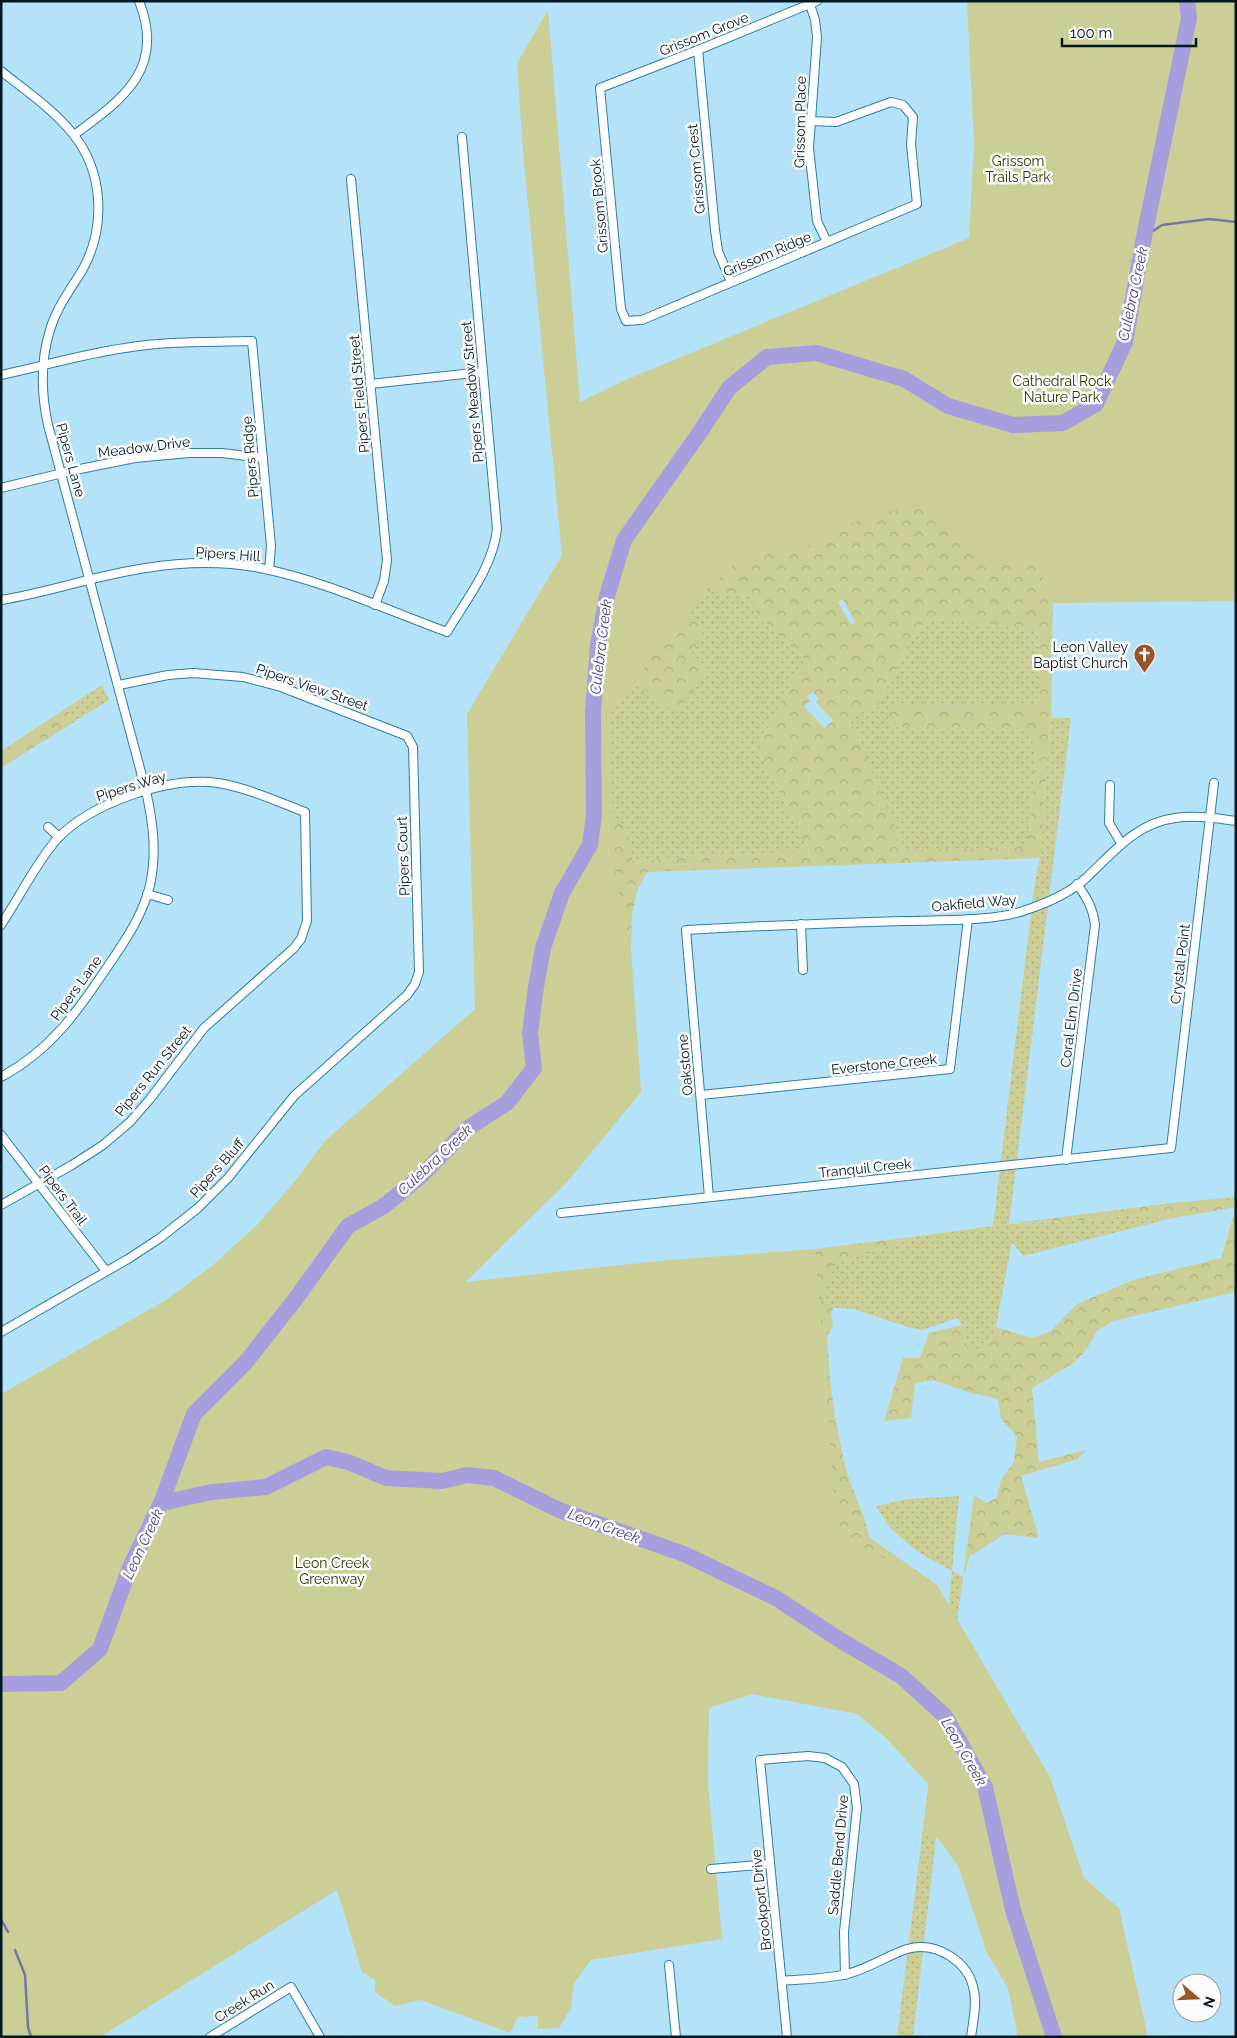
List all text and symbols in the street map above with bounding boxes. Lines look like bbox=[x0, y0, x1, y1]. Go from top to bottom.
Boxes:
street label: Grissom Grove bbox=[657, 9, 751, 59]
scale bar bbox=[1062, 15, 1196, 47]
text: 100 m bbox=[1070, 24, 1112, 42]
street label: Grissom Place bbox=[791, 76, 809, 168]
street label: Grissom Crest bbox=[684, 123, 708, 215]
park label: Grissom Trails Park bbox=[985, 153, 1051, 185]
street label: Grissom Brook bbox=[587, 158, 611, 254]
street label: Grissom Ridge bbox=[721, 228, 813, 280]
water label: Culebra Creek bbox=[1114, 245, 1152, 343]
street label: Pipers Meadow Street bbox=[458, 320, 486, 463]
street label: Pipers Field Street bbox=[346, 334, 372, 454]
park label: Cathedral Rock Nature Park bbox=[1013, 373, 1112, 405]
street label: Pipers Ridge bbox=[238, 416, 262, 498]
street label: Pipers Lane bbox=[53, 421, 89, 499]
street label: Meadow Drive bbox=[97, 433, 191, 461]
street label: Pipers Hill bbox=[195, 544, 261, 564]
water label: Culebra Creek bbox=[586, 598, 616, 696]
place label: Leon Valley Baptist Church bbox=[1033, 639, 1128, 671]
church icon: Leon Valley Baptist Church bbox=[1132, 643, 1156, 674]
street label: Pipers View Street bbox=[254, 660, 370, 714]
street label: Pipers Way bbox=[94, 768, 168, 804]
street label: Pipers Court bbox=[394, 816, 412, 896]
street label: Oakfield Way bbox=[931, 891, 1018, 915]
street label: Crystal Point bbox=[1167, 923, 1193, 1005]
street label: Pipers Lane bbox=[47, 953, 105, 1023]
street label: Coral Elm Drive bbox=[1057, 968, 1085, 1068]
street label: Pipers Run Street bbox=[112, 1022, 195, 1119]
street label: Oakstone bbox=[674, 1034, 696, 1096]
street label: Everstone Creek bbox=[830, 1050, 938, 1078]
water label: Culebra Creek bbox=[394, 1121, 476, 1199]
street label: Pipers Bluff bbox=[186, 1135, 248, 1201]
street label: Tranquil Creek bbox=[818, 1155, 913, 1181]
street label: Pipers Trail bbox=[36, 1162, 91, 1228]
water label: Leon Creek bbox=[565, 1505, 643, 1547]
water label: Leon Creek bbox=[119, 1506, 167, 1582]
park label: Leon Creek Greenway bbox=[295, 1555, 370, 1587]
water label: Leon Creek bbox=[937, 1715, 991, 1789]
street label: Saddle Bend Drive bbox=[825, 1794, 851, 1916]
street label: Brookport Drive bbox=[748, 1849, 774, 1951]
north arrow bbox=[1172, 1973, 1222, 2023]
street label: Creek Run bbox=[211, 1976, 277, 2026]
text: N bbox=[1200, 1995, 1219, 2010]

